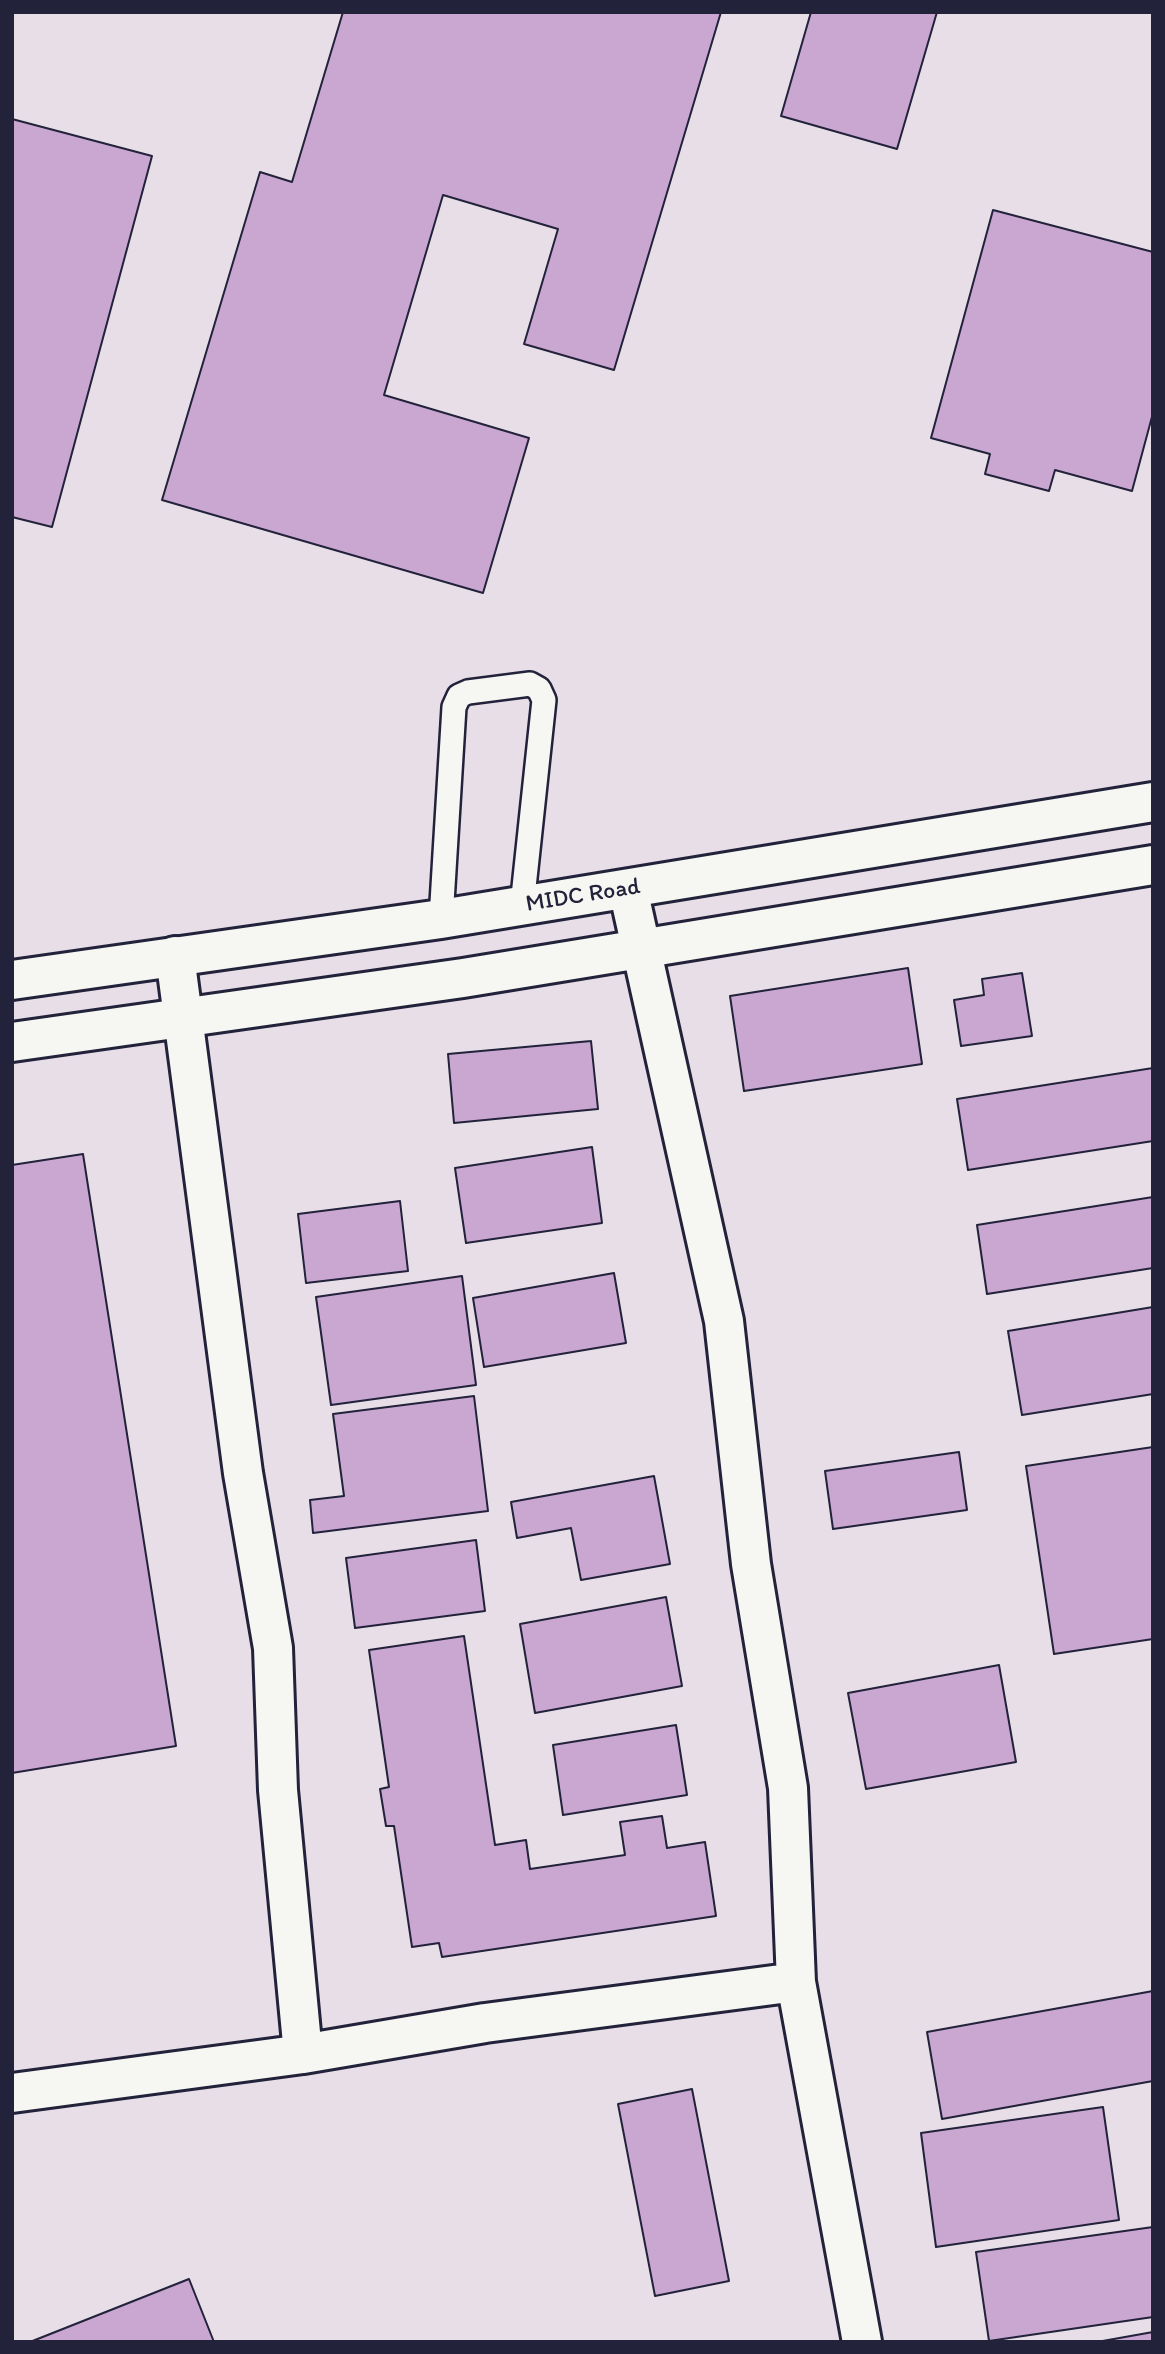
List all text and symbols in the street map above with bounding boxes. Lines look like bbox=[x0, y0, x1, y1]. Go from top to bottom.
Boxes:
street label: MIDC Road bbox=[524, 873, 642, 919]

